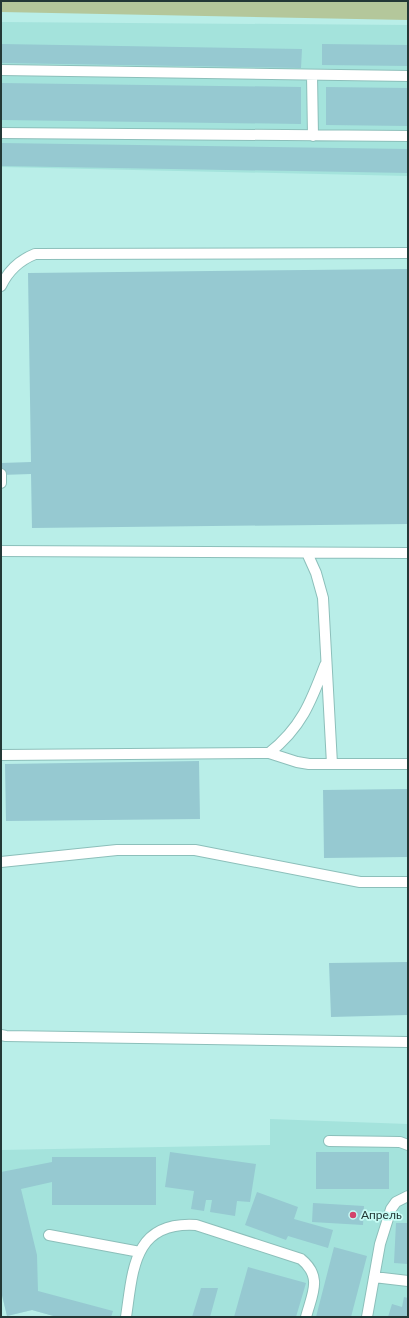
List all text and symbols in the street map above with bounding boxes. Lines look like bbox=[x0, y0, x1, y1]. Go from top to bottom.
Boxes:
place label: Апрель bbox=[361, 1207, 402, 1222]
marker: Апрель bbox=[348, 1210, 358, 1220]

